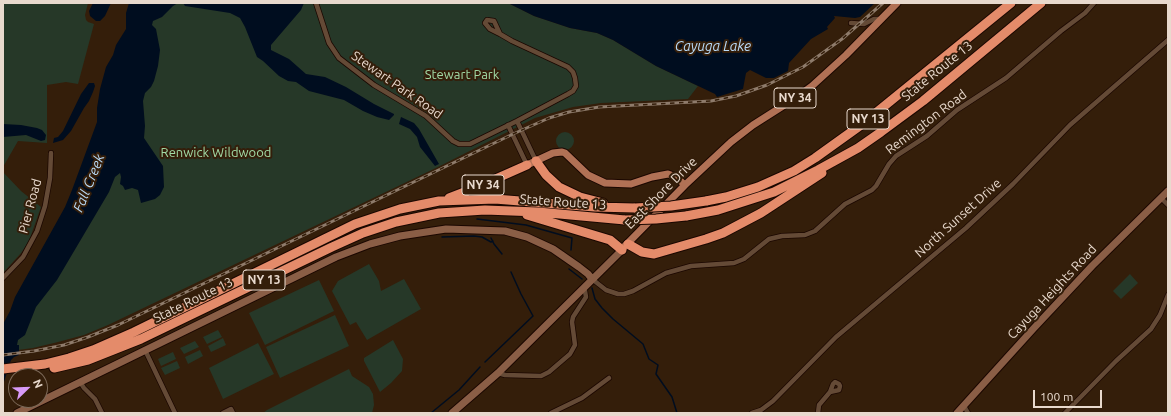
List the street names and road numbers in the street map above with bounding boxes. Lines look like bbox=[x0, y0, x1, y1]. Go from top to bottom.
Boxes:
street label: State Route 13 bbox=[898, 38, 976, 104]
street label: Stewart Park Road bbox=[348, 48, 446, 122]
street label: Remington Road bbox=[882, 86, 970, 158]
road number: NY 34 bbox=[774, 88, 816, 108]
road number: NY 13 bbox=[847, 109, 889, 129]
street label: East Shore Drive bbox=[622, 154, 700, 232]
road number: NY 34 bbox=[462, 175, 504, 195]
street label: North Sunset Drive bbox=[912, 175, 1004, 261]
street label: Pier Road bbox=[15, 177, 45, 235]
street label: State Route 13 bbox=[519, 191, 607, 213]
street label: Cayuga Heights Road bbox=[1004, 242, 1100, 342]
road number: NY 13 bbox=[243, 270, 285, 290]
street label: State Route 13 bbox=[151, 274, 235, 326]

